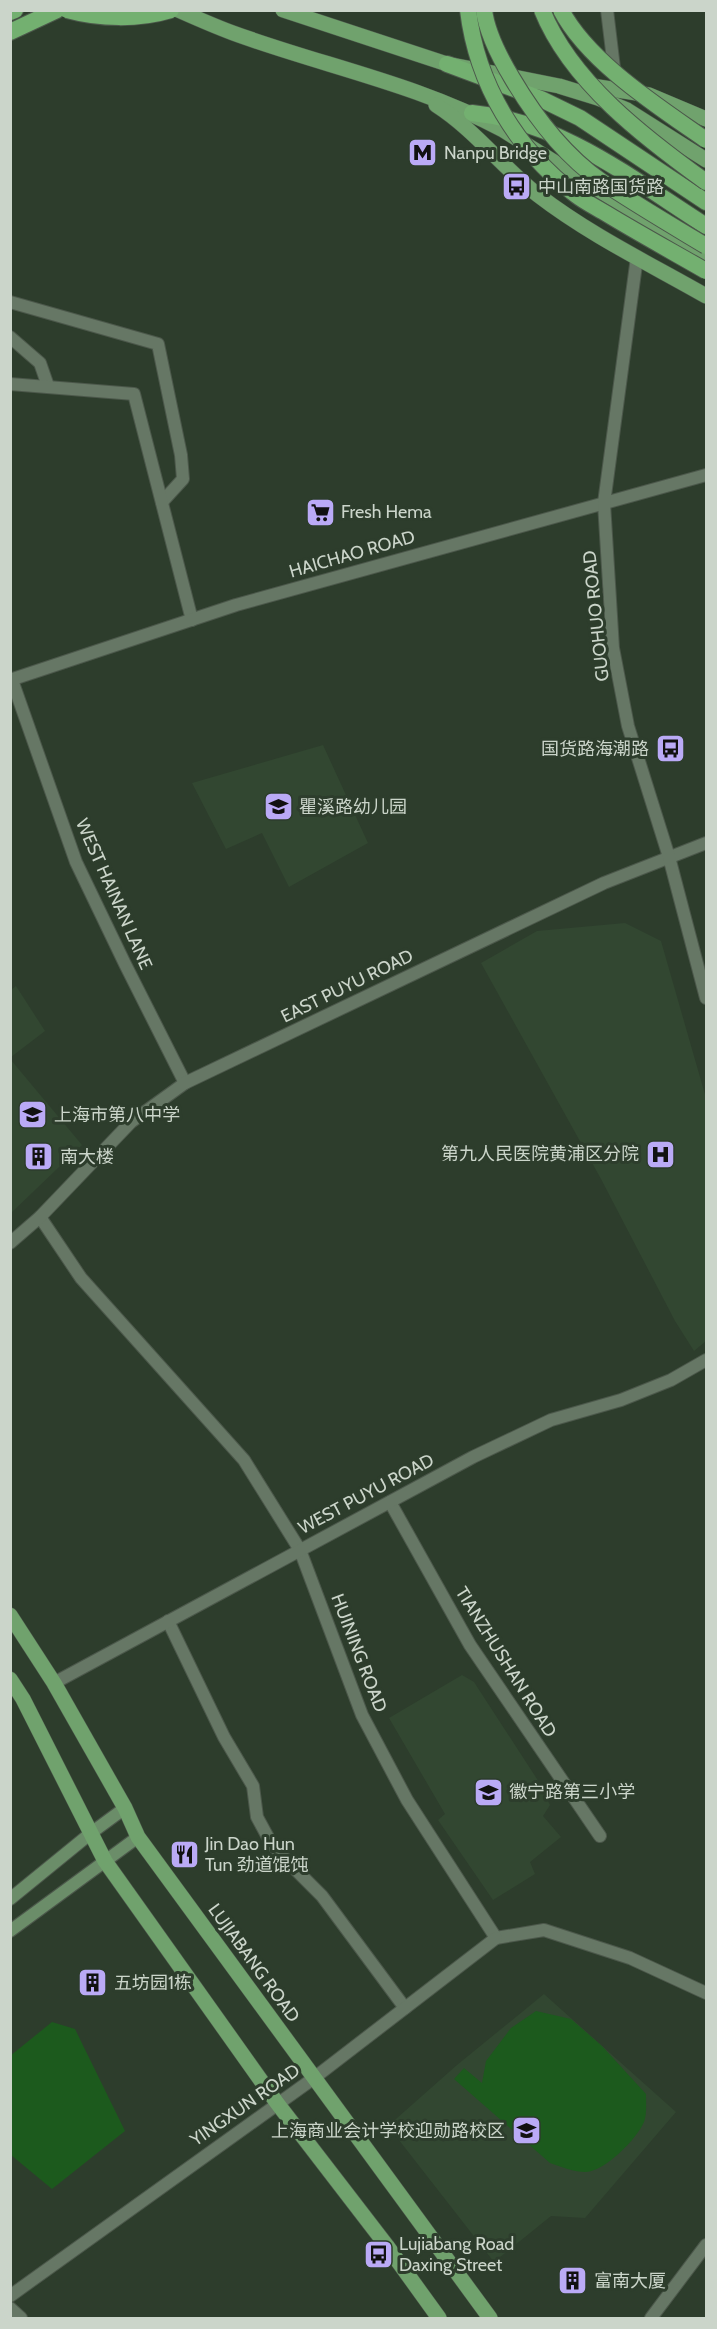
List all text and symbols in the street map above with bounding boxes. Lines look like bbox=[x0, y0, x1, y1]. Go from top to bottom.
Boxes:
metro station icon: Nanpu Bridge bbox=[407, 137, 439, 169]
place label: Nanpu Bridge bbox=[444, 142, 547, 164]
bus stop icon: 中山南路国货路 bbox=[501, 171, 533, 203]
place label: 中山南路国货路 bbox=[538, 176, 664, 198]
supermarket icon: Fresh Hema bbox=[304, 496, 336, 528]
place label: Fresh Hema bbox=[341, 501, 432, 523]
street label: HAICHAO ROAD bbox=[287, 526, 417, 582]
street label: GUOHUO ROAD bbox=[578, 550, 614, 682]
bus stop icon: 国货路海潮路 bbox=[654, 733, 686, 765]
place label: 国货路海潮路 bbox=[541, 738, 649, 760]
school or university icon: 瞿溪路幼儿园 bbox=[262, 791, 294, 823]
place label: 瞿溪路幼儿园 bbox=[299, 796, 407, 818]
street label: WEST HAINAN LANE bbox=[71, 815, 157, 973]
street label: EAST PUYU ROAD bbox=[277, 944, 417, 1028]
school or university icon: 上海市第八中学 bbox=[17, 1099, 49, 1131]
place label: 上海市第八中学 bbox=[54, 1104, 180, 1126]
hospital icon: 第九人民医院黄浦区分院 bbox=[644, 1138, 676, 1170]
building icon: 南大楼 bbox=[23, 1141, 55, 1173]
place label: 第九人民医院黄浦区分院 bbox=[441, 1143, 639, 1165]
place label: 南大楼 bbox=[60, 1146, 114, 1168]
street label: WEST PUYU ROAD bbox=[294, 1449, 438, 1539]
street label: TIANZHUSHAN ROAD bbox=[451, 1583, 561, 1741]
street label: HUINING ROAD bbox=[326, 1591, 392, 1715]
school or university icon: 徽宁路第三小学 bbox=[472, 1776, 504, 1808]
place label: 徽宁路第三小学 bbox=[509, 1781, 635, 1803]
place label: Jin Dao Hun Tun 劲道馄饨 bbox=[204, 1833, 309, 1876]
restaurant icon: Jin Dao Hun Tun 劲道馄饨 bbox=[168, 1838, 200, 1870]
street label: LUJIABANG ROAD bbox=[204, 1899, 304, 2027]
building icon: 五坊园1栋 bbox=[77, 1967, 109, 1999]
place label: 五坊园1栋 bbox=[114, 1972, 192, 1994]
street label: YINGXUN ROAD bbox=[185, 2059, 304, 2151]
school or university icon: 上海商业会计学校迎勋路校区 bbox=[510, 2115, 542, 2147]
place label: 上海商业会计学校迎勋路校区 bbox=[271, 2120, 505, 2142]
place label: Lujiabang Road Daxing Street bbox=[399, 2233, 514, 2276]
bus stop icon: Lujiabang Road Daxing Street bbox=[362, 2238, 394, 2270]
building icon: 富南大厦 bbox=[557, 2265, 589, 2297]
place label: 富南大厦 bbox=[594, 2270, 666, 2292]

